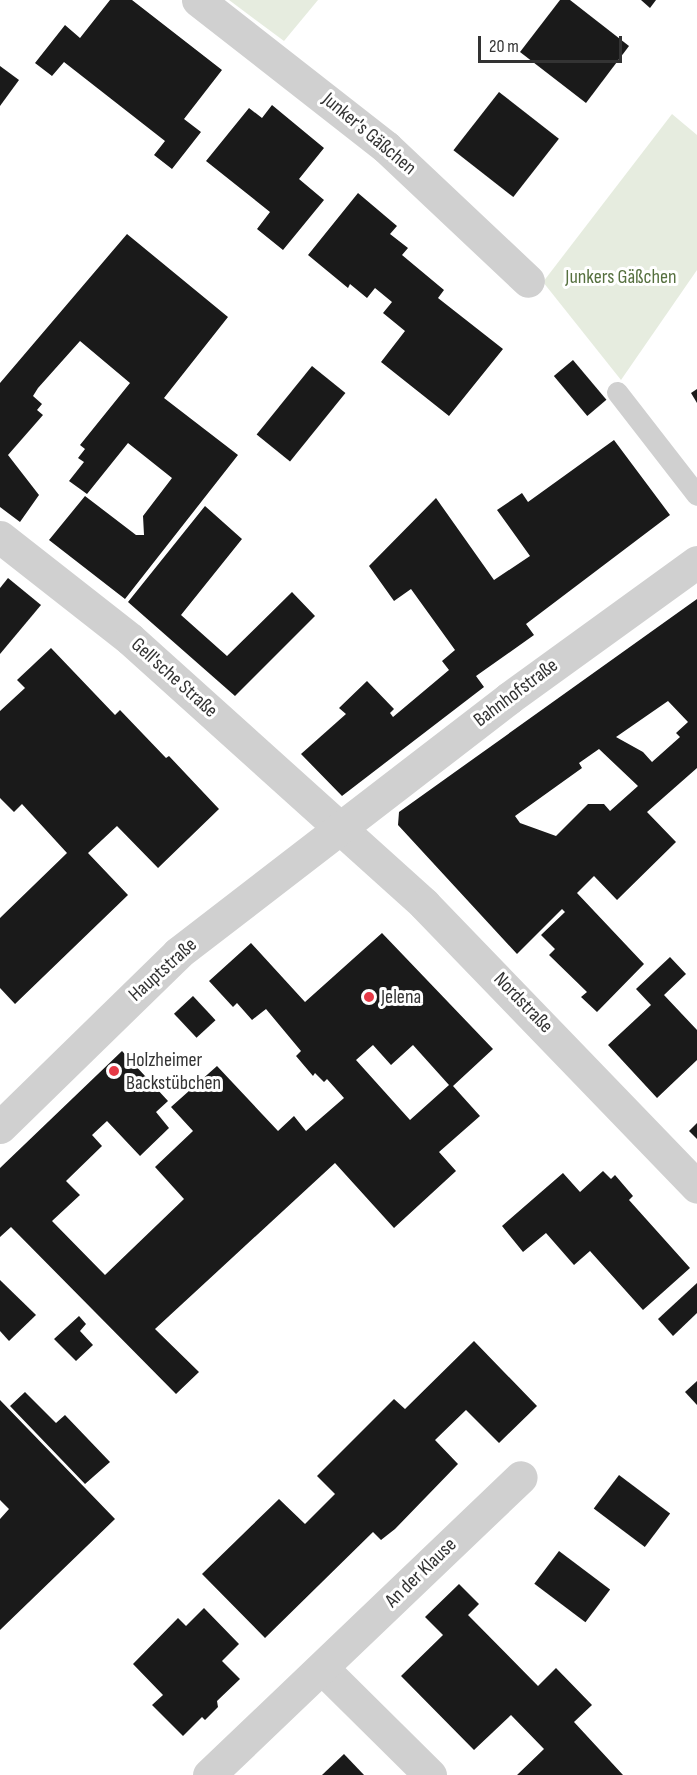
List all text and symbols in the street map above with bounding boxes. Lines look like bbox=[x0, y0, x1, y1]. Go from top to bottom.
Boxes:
scale bar bbox=[481, 24, 625, 62]
text: 20 m bbox=[489, 36, 519, 57]
street label: Junker's Gäßchen bbox=[317, 88, 421, 180]
park label: Junkers Gäßchen bbox=[565, 265, 677, 289]
street label: Gell'sche Straße bbox=[126, 633, 222, 723]
street label: Bahnhofstraße bbox=[469, 654, 563, 732]
street label: Hauptstraße bbox=[124, 933, 202, 1007]
street label: Nordstraße bbox=[488, 968, 558, 1038]
place label: Jelena bbox=[381, 985, 421, 1009]
marker: Jelena bbox=[362, 990, 376, 1004]
place label: Holzheimer Backstübchen bbox=[126, 1048, 221, 1095]
marker: Holzheimer Backstübchen bbox=[107, 1064, 121, 1078]
street label: An der Klause bbox=[380, 1533, 462, 1613]

